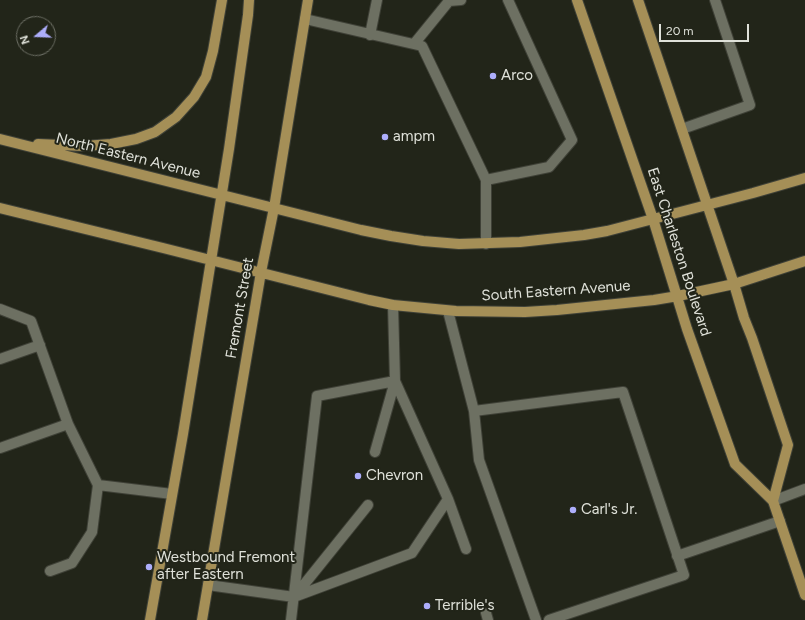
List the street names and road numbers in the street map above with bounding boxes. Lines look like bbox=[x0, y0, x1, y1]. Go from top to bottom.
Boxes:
street label: North Eastern Avenue bbox=[54, 129, 202, 183]
street label: East Charleston Boulevard bbox=[643, 165, 715, 339]
street label: Fremont Street bbox=[222, 256, 258, 360]
street label: South Eastern Avenue bbox=[481, 277, 631, 305]

